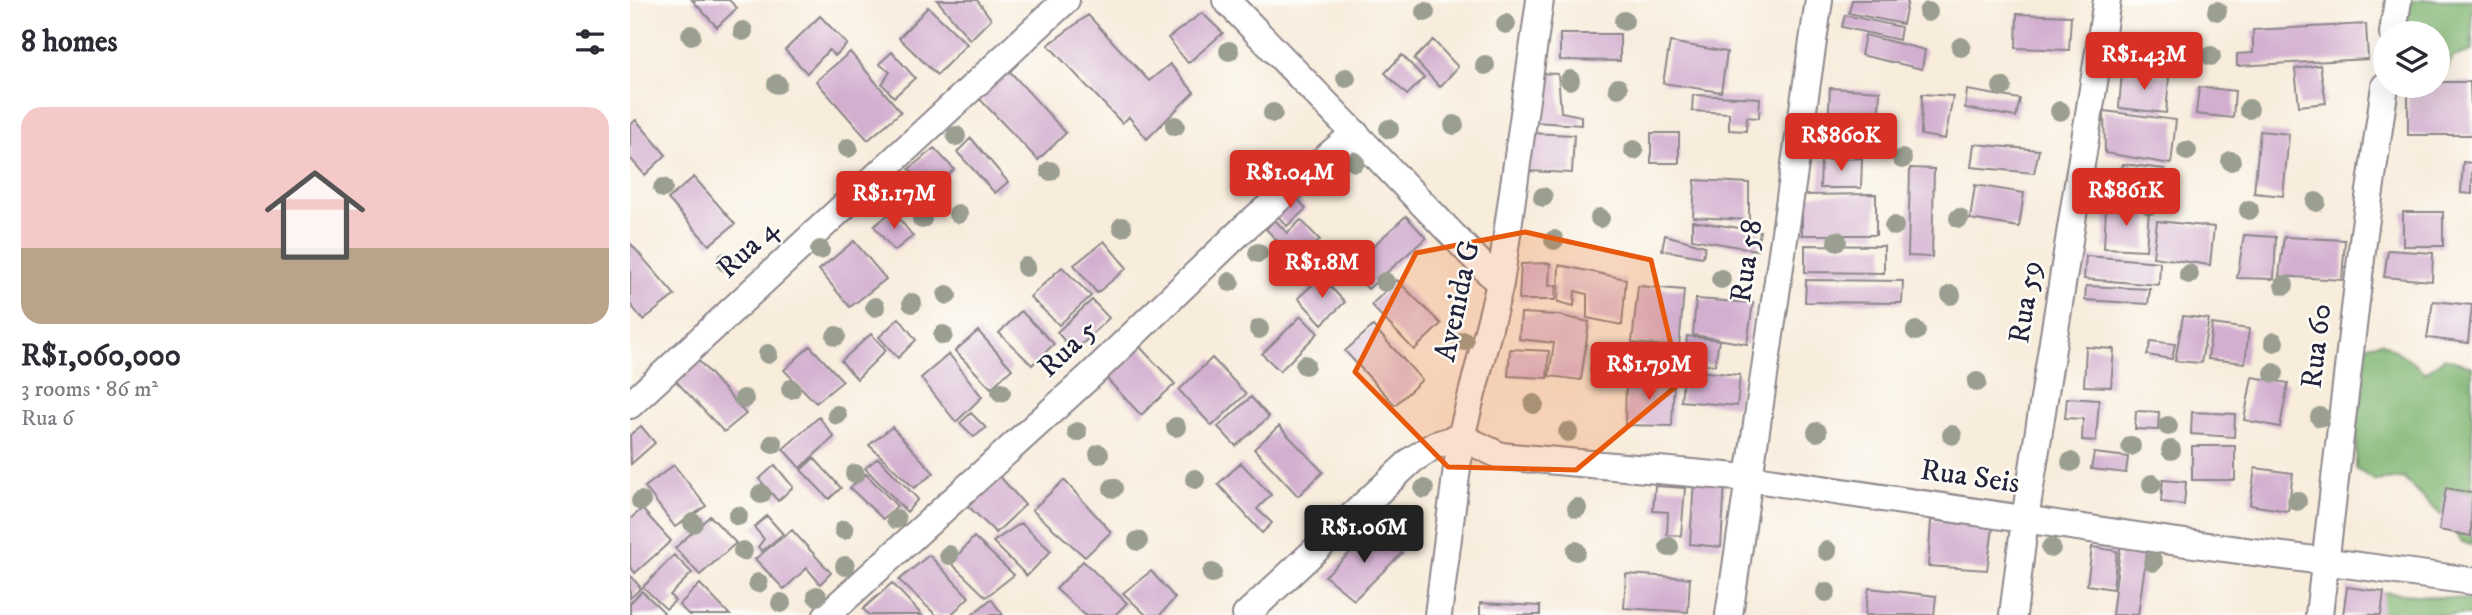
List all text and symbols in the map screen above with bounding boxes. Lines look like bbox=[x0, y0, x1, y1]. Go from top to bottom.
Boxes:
map controls bbox=[2373, 21, 2450, 98]
button: layers bbox=[2373, 21, 2450, 98]
icon: filters bbox=[571, 23, 609, 61]
text: 8 homes bbox=[21, 24, 118, 61]
pin: R$1.43M bbox=[2079, 32, 2209, 92]
text: R$1.43M bbox=[2102, 40, 2186, 69]
pin: R$860K bbox=[1784, 114, 1898, 173]
text: R$860K bbox=[1801, 121, 1881, 150]
pin: R$1.04M bbox=[1225, 150, 1355, 210]
icon: home bbox=[252, 152, 378, 278]
text: R$1.04M bbox=[1246, 158, 1334, 187]
pin: R$861K bbox=[2069, 168, 2183, 228]
pin: R$1.17M bbox=[829, 172, 959, 231]
text: R$861K bbox=[2088, 176, 2164, 205]
text: R$1.17M bbox=[852, 179, 936, 208]
street label: Rua 4 bbox=[709, 211, 787, 287]
street label: Rua 58 bbox=[1723, 217, 1771, 305]
street label: Avenida G bbox=[1427, 237, 1489, 365]
pin: R$1.8M bbox=[1265, 240, 1379, 300]
text: R$1.8M bbox=[1285, 248, 1359, 277]
street label: Rua 59 bbox=[2001, 258, 2051, 346]
street label: Rua 60 bbox=[2293, 301, 2341, 391]
street label: Rua 5 bbox=[1030, 312, 1106, 386]
text: R$1,060,000 bbox=[21, 338, 181, 375]
pin: R$1.79M bbox=[1584, 342, 1714, 402]
text: R$1.79M bbox=[1607, 350, 1691, 379]
text: 3 rooms · 86 m² bbox=[21, 375, 158, 404]
text: Rua 6 bbox=[21, 404, 74, 433]
street label: Rua Seis bbox=[1918, 452, 2022, 502]
pin: R$1.06M bbox=[1299, 505, 1429, 565]
text: R$1.06M bbox=[1320, 513, 1408, 542]

